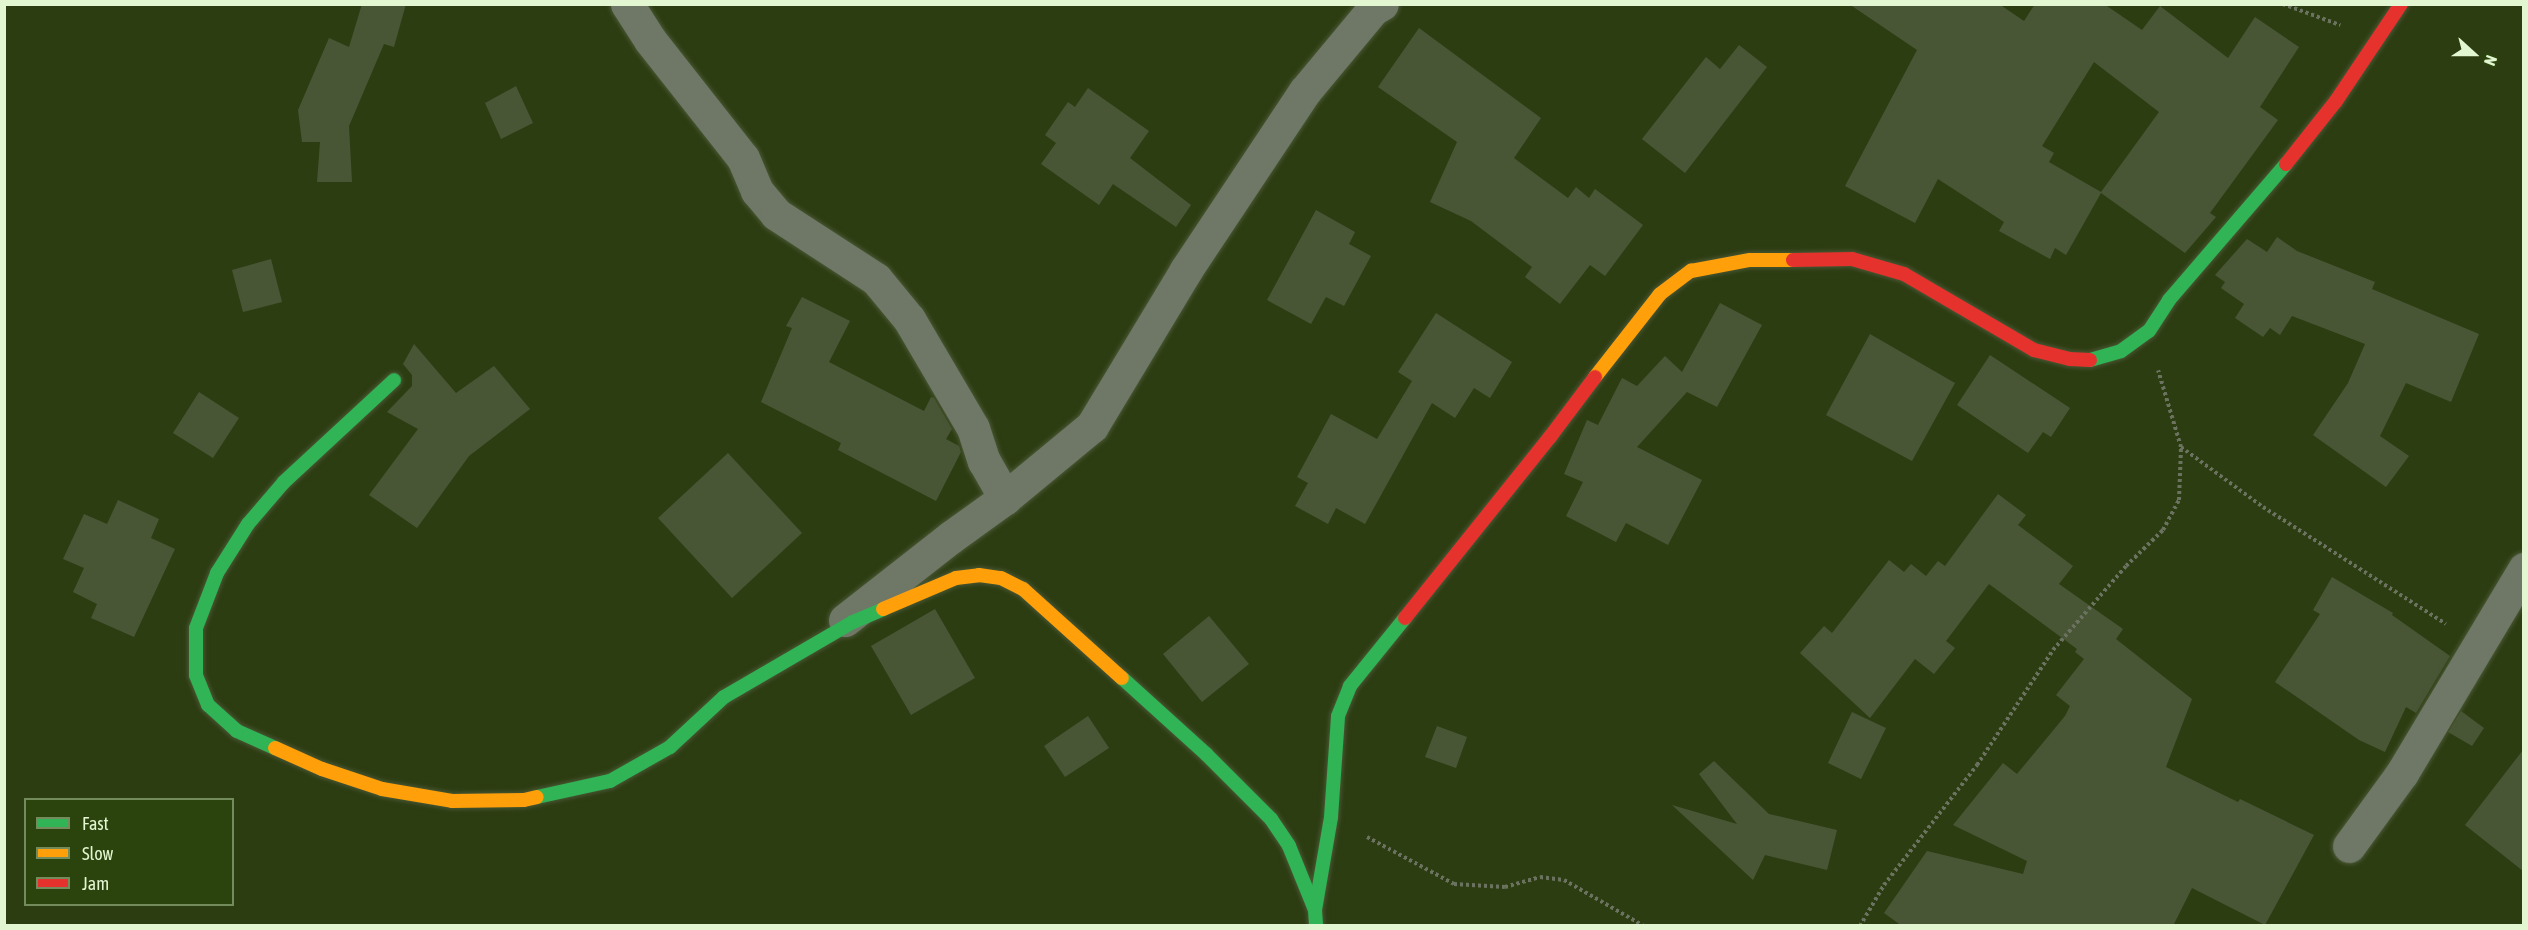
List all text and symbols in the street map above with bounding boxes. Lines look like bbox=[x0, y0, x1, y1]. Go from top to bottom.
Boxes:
north arrow bbox=[2444, 24, 2504, 84]
text: N bbox=[2481, 53, 2501, 68]
legend bbox=[24, 798, 234, 906]
text: Fast bbox=[82, 813, 109, 834]
text: Slow bbox=[82, 843, 113, 864]
text: Jam bbox=[82, 873, 109, 894]

